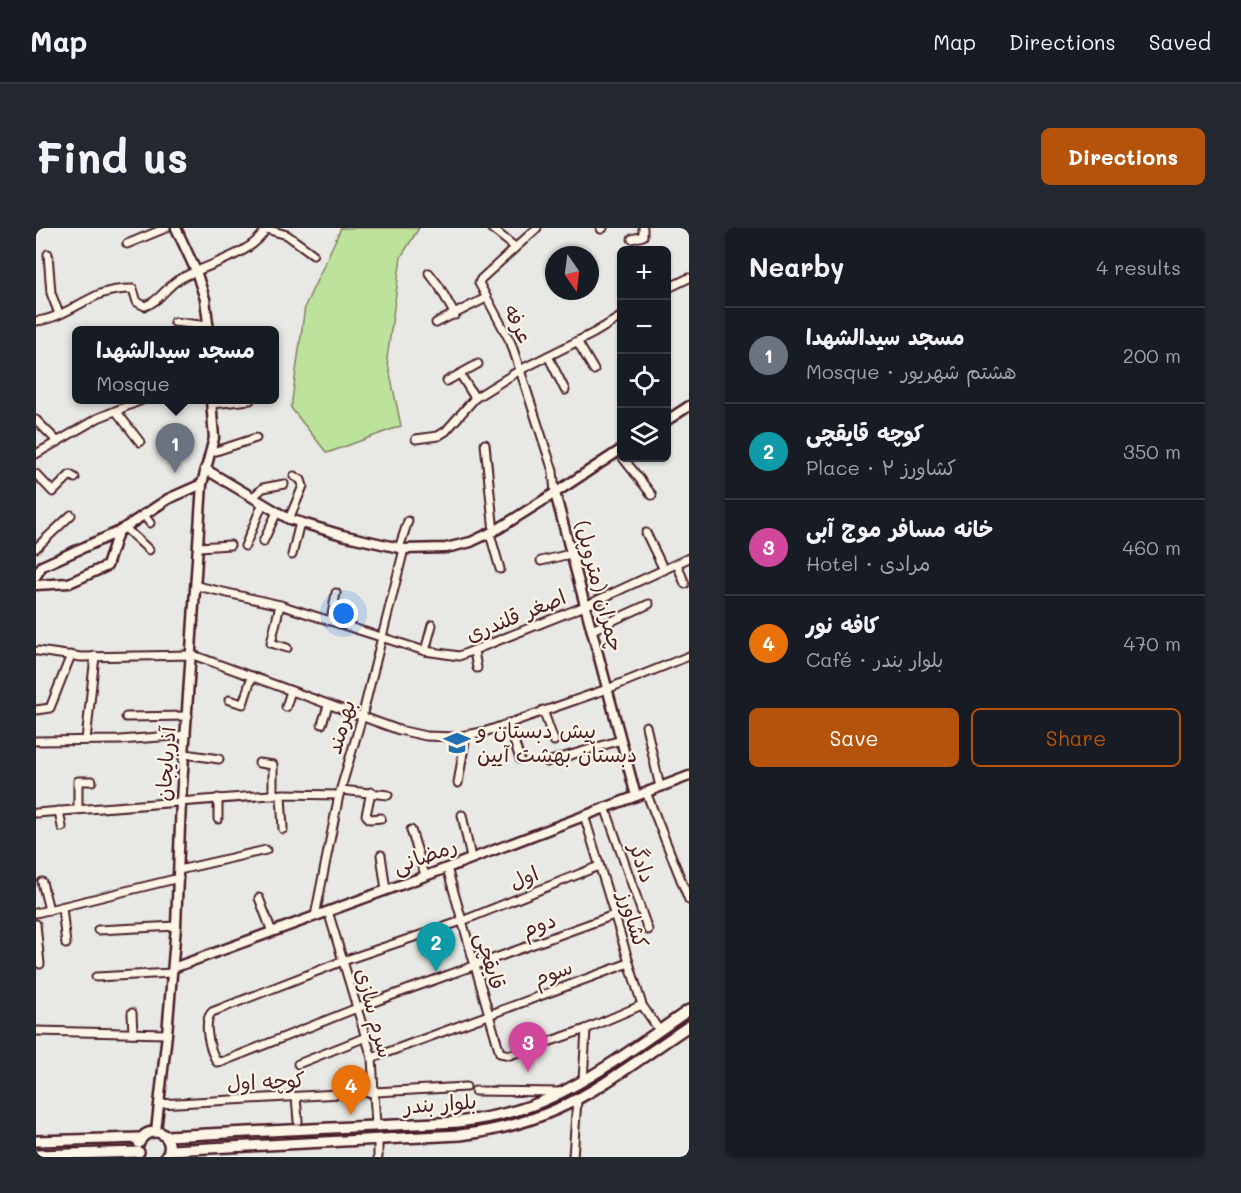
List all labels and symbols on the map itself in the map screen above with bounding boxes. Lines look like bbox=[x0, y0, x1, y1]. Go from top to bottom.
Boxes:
north arrow bbox=[545, 246, 599, 300]
street label: عرفه bbox=[499, 300, 540, 347]
pin: 1 bbox=[156, 424, 194, 473]
street label: چمران (متروپل) bbox=[569, 517, 631, 655]
street label: اصغر قلندری bbox=[461, 582, 570, 647]
your location bbox=[329, 599, 358, 628]
street label: بهرمند bbox=[319, 696, 361, 757]
place label: پیش دبستان و دبستان بهشت آیین bbox=[475, 716, 637, 768]
street label: آذربایجان bbox=[148, 725, 182, 802]
school or university icon: پیش دبستان و دبستان بهشت آیین bbox=[442, 728, 472, 758]
street label: رمضانی bbox=[389, 831, 461, 881]
street label: دادگر bbox=[624, 837, 663, 886]
street label: اول bbox=[505, 859, 542, 895]
street label: کشاورز bbox=[613, 886, 656, 951]
street label: دوم bbox=[518, 905, 561, 946]
pin: 2 bbox=[416, 922, 456, 972]
street label: قایقچی bbox=[469, 929, 512, 993]
street label: سوم bbox=[529, 952, 577, 995]
street label: سرم سازی bbox=[347, 965, 400, 1061]
pin: 3 bbox=[508, 1022, 548, 1072]
street label: کوچه اول bbox=[226, 1065, 306, 1097]
pin: 4 bbox=[332, 1066, 370, 1115]
street label: بلوار بندر bbox=[400, 1086, 477, 1120]

